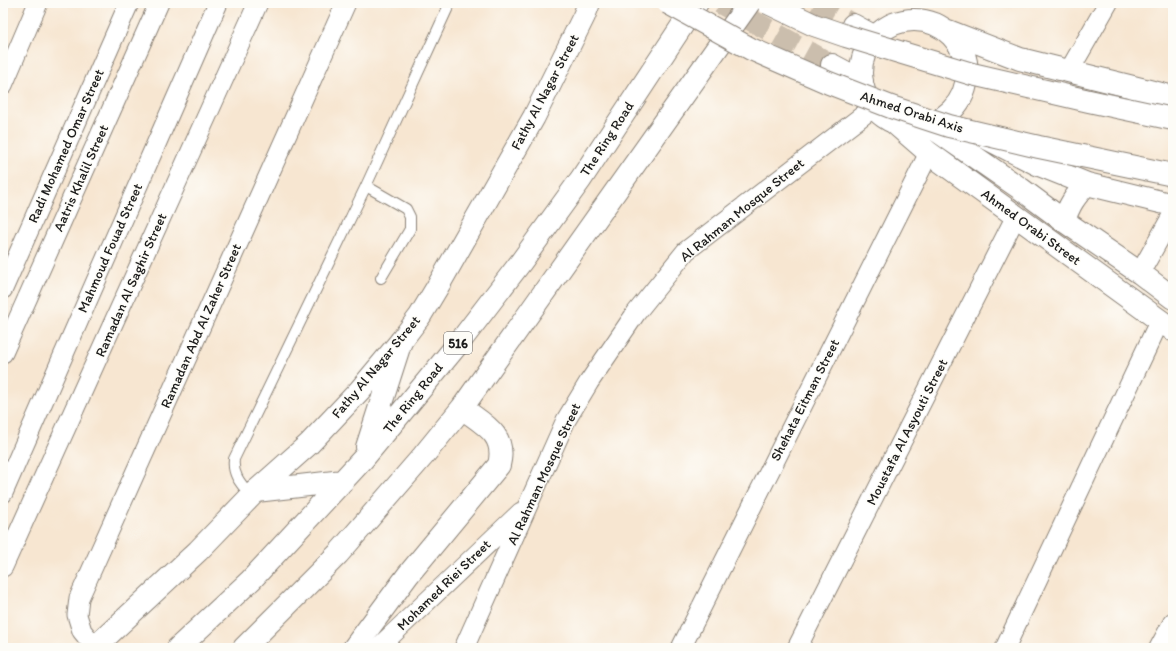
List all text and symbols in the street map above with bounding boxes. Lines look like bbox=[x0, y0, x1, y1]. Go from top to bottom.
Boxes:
street label: Fathy Al Nagar Street bbox=[507, 31, 583, 153]
street label: Radi Mohamed Omar Street bbox=[24, 66, 108, 226]
street label: Ahmed Orabi Axis bbox=[858, 87, 966, 137]
street label: The Ring Road bbox=[576, 98, 638, 180]
street label: Aatris Khalil Street bbox=[50, 122, 112, 234]
street label: Al Rahman Mosque Street bbox=[676, 155, 808, 265]
street label: Mahmoud Fouad Street bbox=[74, 181, 146, 315]
street label: Ahmed Orabi Street bbox=[978, 185, 1084, 269]
street label: Ramadan Al Saghir Street bbox=[92, 210, 170, 360]
street label: Ramadan Abd Al Zaher Street bbox=[157, 241, 245, 411]
street label: Fathy Al Nagar Street bbox=[328, 312, 424, 422]
road number: 516 bbox=[444, 332, 472, 354]
street label: Shehata Eitman Street bbox=[767, 336, 843, 464]
street label: Moustafa Al Asyouti Street bbox=[863, 356, 951, 508]
street label: The Ring Road bbox=[379, 359, 447, 437]
street label: Al Rahman Mosque Street bbox=[504, 400, 584, 548]
street label: Mohamed Riei Street bbox=[394, 536, 494, 634]

